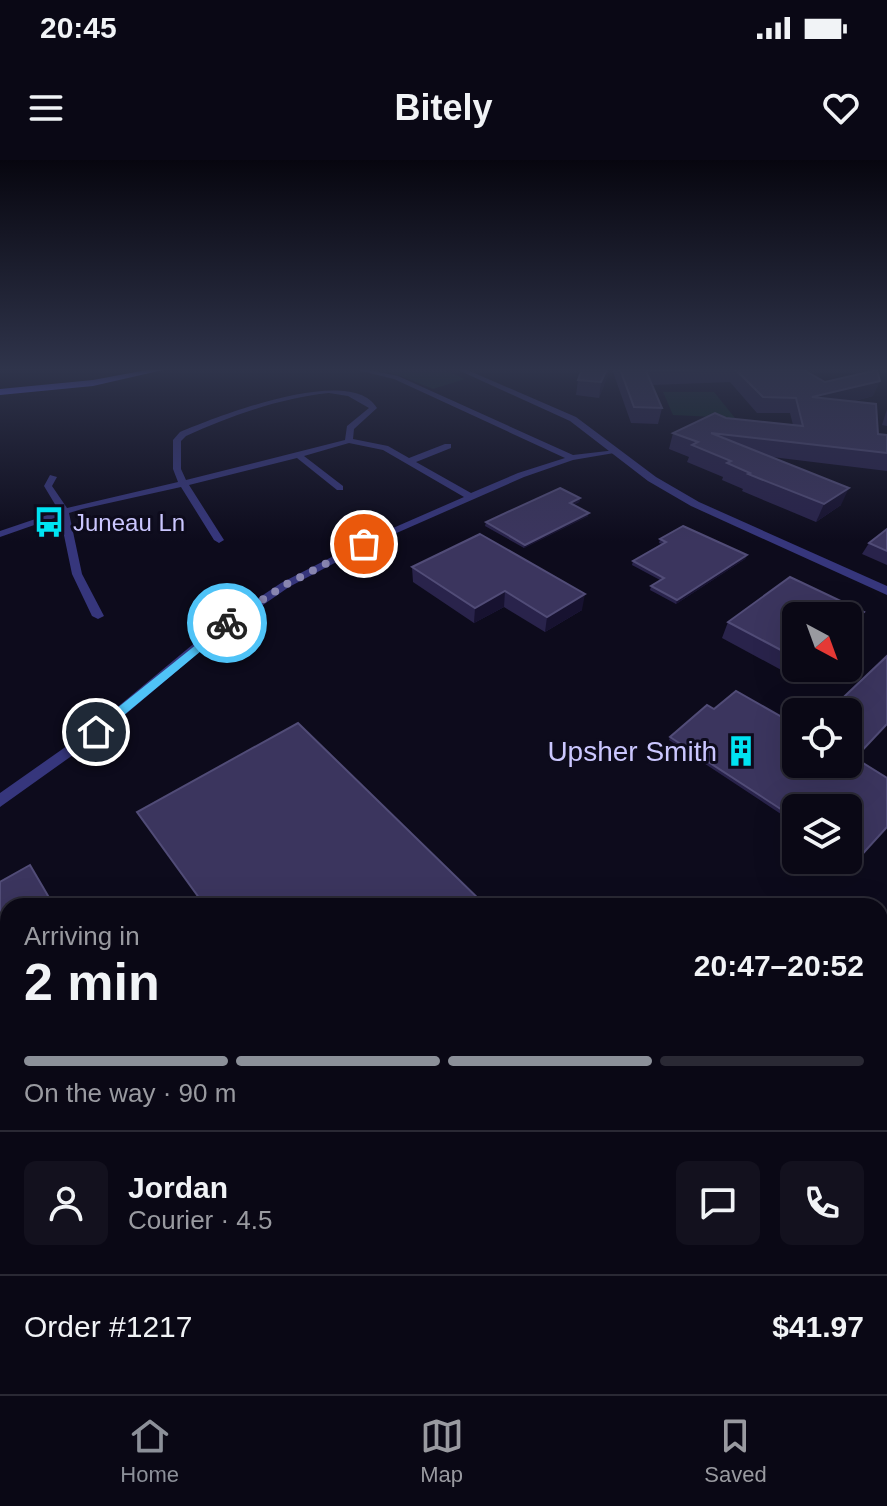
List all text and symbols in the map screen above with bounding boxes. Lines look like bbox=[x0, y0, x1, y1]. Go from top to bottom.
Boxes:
text: 20:45 bbox=[40, 11, 117, 44]
icon: menu bbox=[24, 86, 68, 130]
icon: heart bbox=[819, 86, 863, 130]
text: Bitely bbox=[394, 87, 493, 128]
bus stop icon: Juneau Ln bbox=[32, 505, 66, 539]
place label: Juneau Ln bbox=[73, 509, 185, 536]
pin bbox=[330, 510, 398, 578]
icon: bag bbox=[342, 522, 386, 566]
courier bbox=[187, 583, 267, 663]
icon: bike bbox=[205, 601, 249, 645]
north arrow bbox=[782, 602, 862, 682]
map controls bbox=[782, 602, 862, 874]
pin bbox=[62, 698, 130, 766]
button: locate bbox=[782, 698, 862, 778]
icon: home bbox=[74, 710, 118, 754]
building icon: Upsher Smith bbox=[724, 734, 758, 768]
place label: Upsher Smith bbox=[547, 736, 717, 767]
button: layers bbox=[782, 794, 862, 874]
text: Arriving in bbox=[24, 921, 140, 951]
text: 20:47–20:52 bbox=[694, 949, 864, 982]
text: 2 min bbox=[24, 953, 160, 1011]
text: On the way · 90 m bbox=[24, 1078, 236, 1108]
button: person bbox=[24, 1161, 108, 1245]
button: chat bbox=[676, 1161, 760, 1245]
button: phone bbox=[780, 1161, 864, 1245]
text: Jordan bbox=[128, 1171, 228, 1204]
text: Courier · 4.5 bbox=[128, 1205, 273, 1235]
text: Order #1217 bbox=[24, 1310, 192, 1343]
text: $41.97 bbox=[772, 1310, 864, 1343]
tab: Home bbox=[120, 1414, 179, 1488]
tab: Map bbox=[420, 1414, 464, 1488]
tab: Saved bbox=[704, 1414, 767, 1488]

